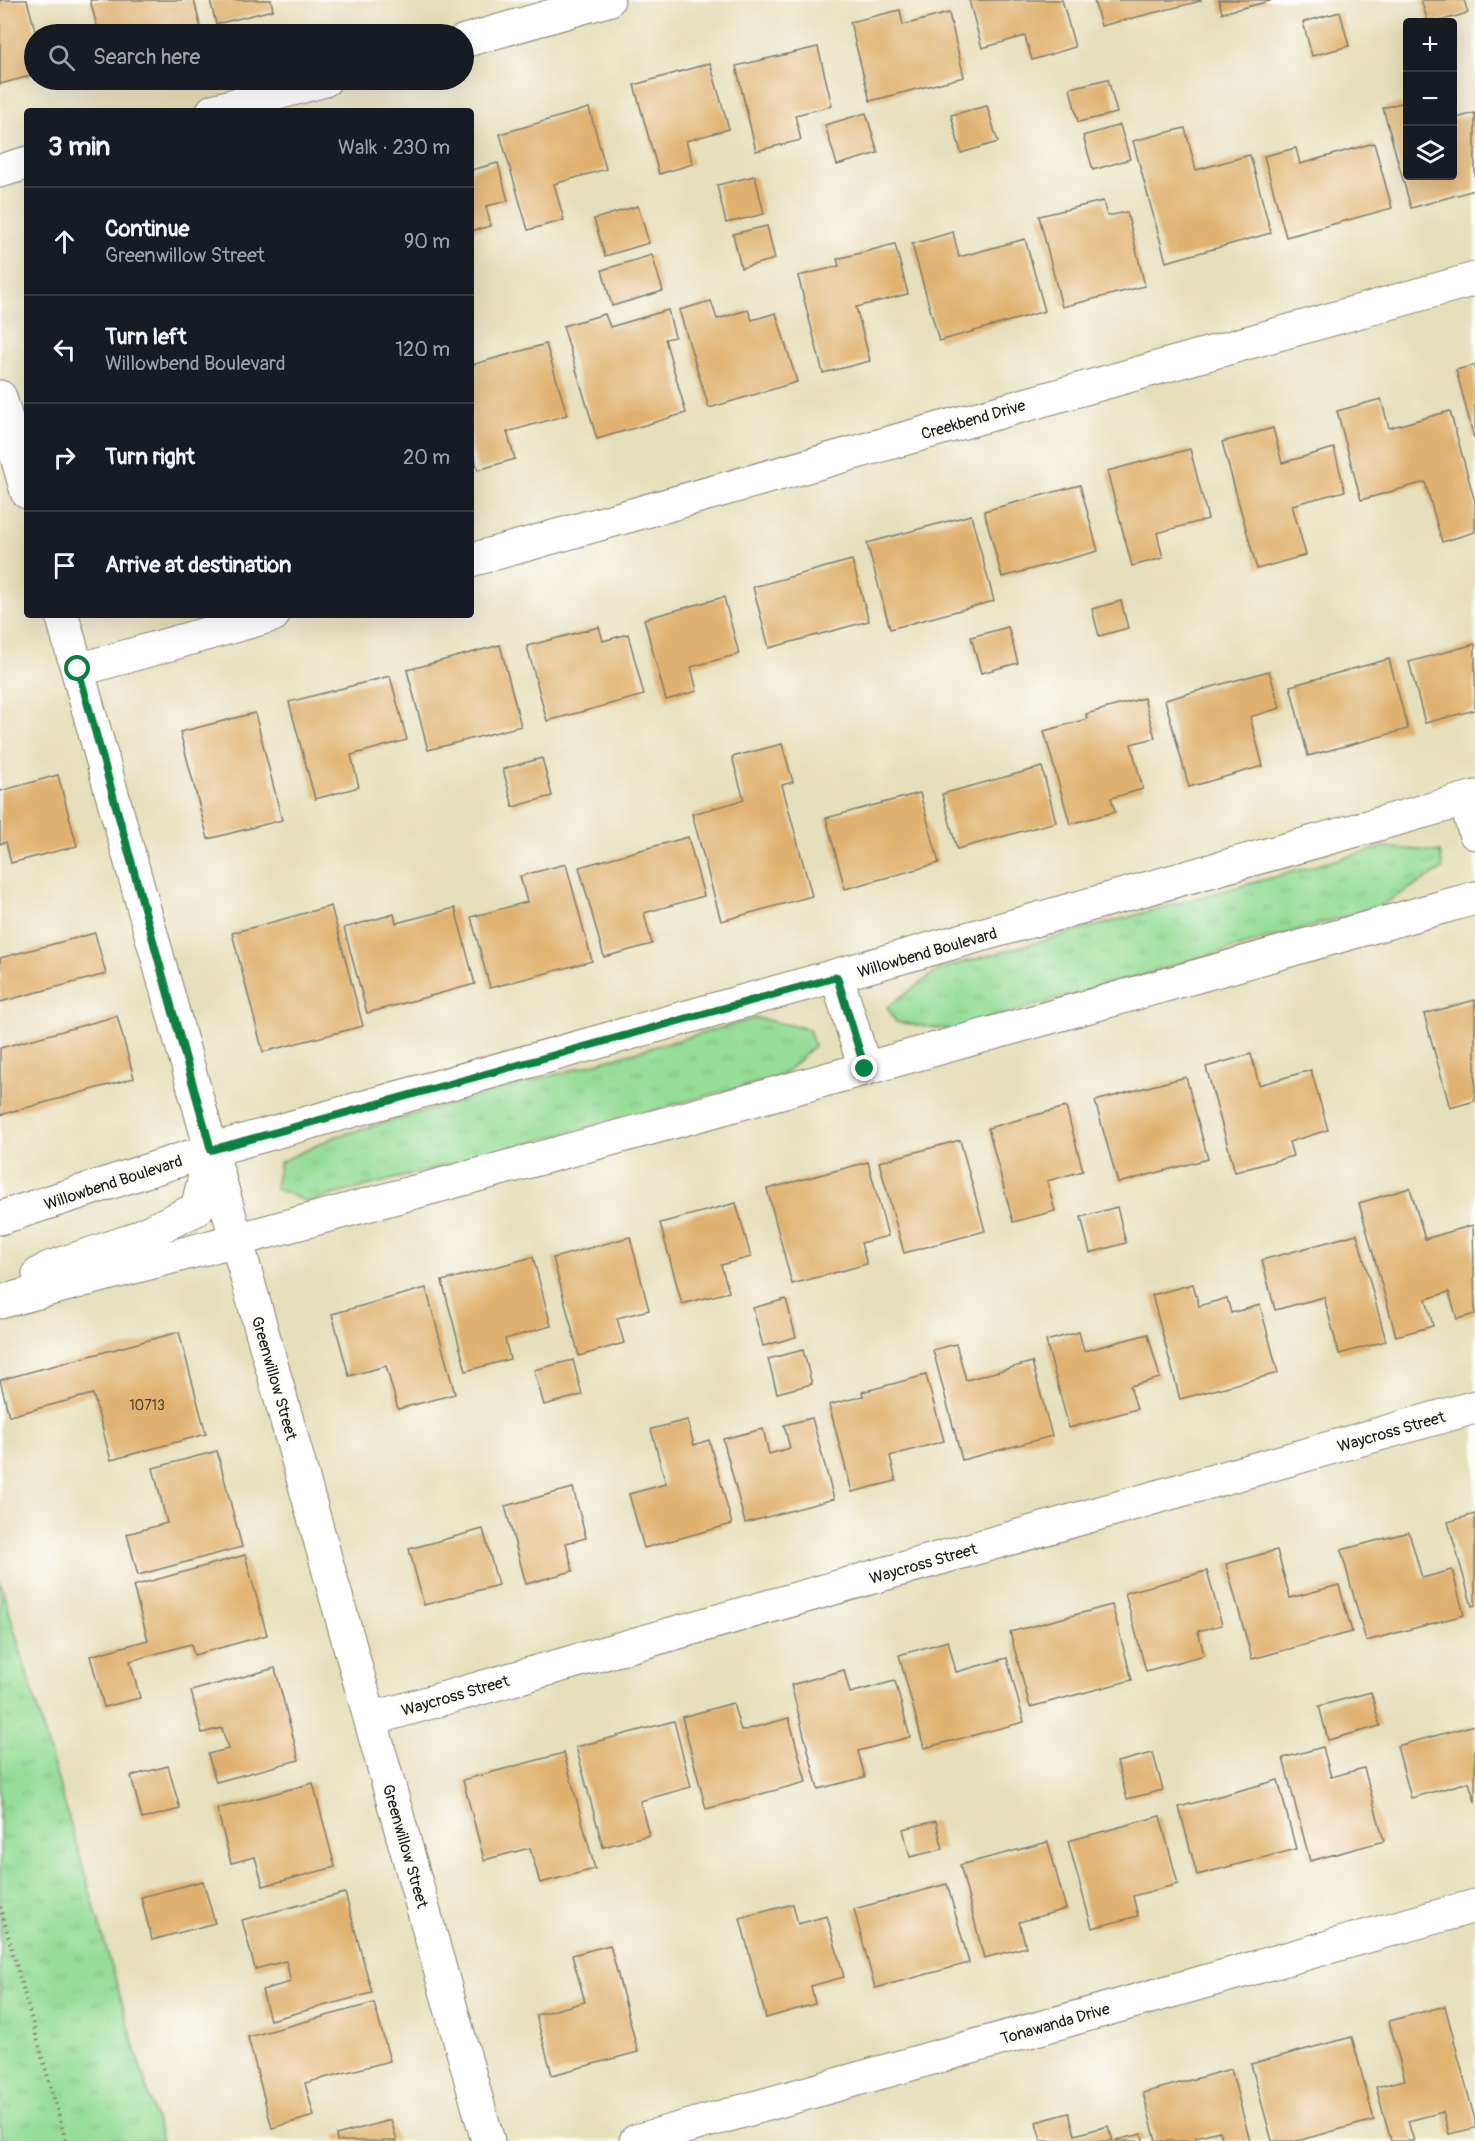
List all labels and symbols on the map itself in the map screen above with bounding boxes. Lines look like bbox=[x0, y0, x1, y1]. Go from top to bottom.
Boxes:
street label: Creekbend Drive bbox=[919, 395, 1028, 444]
route start bbox=[64, 655, 90, 681]
street label: Willowbend Boulevard bbox=[855, 923, 999, 982]
route end bbox=[851, 1055, 877, 1081]
street label: Willowbend Boulevard bbox=[42, 1151, 185, 1215]
street label: Greenwillow Street bbox=[247, 1314, 301, 1443]
house number: 10713 bbox=[129, 1397, 165, 1414]
street label: Waycross Street bbox=[1335, 1407, 1448, 1457]
street label: Waycross Street bbox=[867, 1539, 980, 1589]
street label: Waycross Street bbox=[399, 1671, 512, 1721]
street label: Greenwillow Street bbox=[378, 1782, 432, 1911]
street label: Tonawanda Drive bbox=[998, 1999, 1112, 2049]

